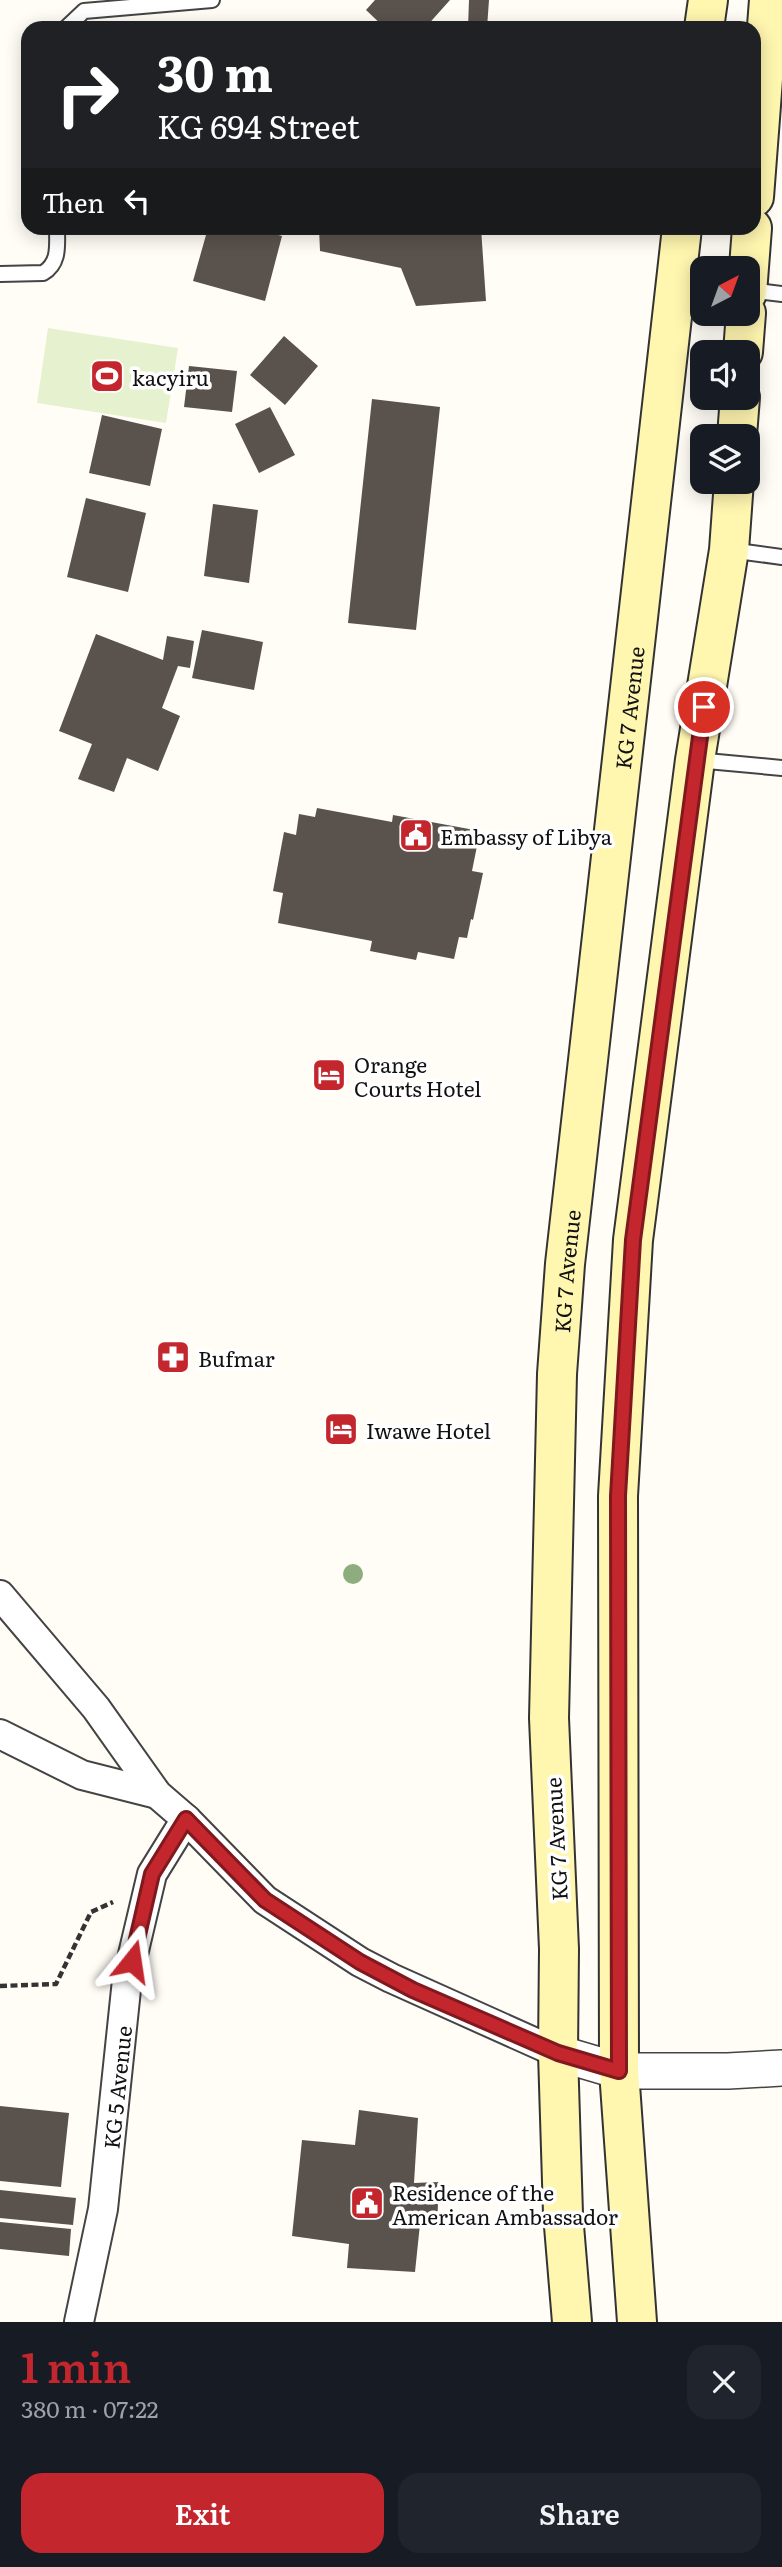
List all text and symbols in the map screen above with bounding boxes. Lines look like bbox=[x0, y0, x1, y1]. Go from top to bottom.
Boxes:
text: 30 m bbox=[157, 34, 273, 107]
icon: right bbox=[42, 49, 133, 140]
text: KG 694 Street bbox=[157, 101, 360, 149]
text: Then bbox=[42, 182, 104, 221]
icon: left bbox=[118, 182, 156, 220]
north arrow bbox=[690, 256, 760, 326]
map controls bbox=[690, 256, 760, 494]
button: sound bbox=[690, 340, 760, 410]
sports icon: kacyiru bbox=[88, 357, 126, 395]
place label: kacyiru bbox=[132, 361, 209, 392]
button: layers bbox=[690, 424, 760, 494]
street label: KG 7 Avenue bbox=[605, 644, 650, 771]
pin bbox=[674, 677, 734, 737]
icon: arrive bbox=[685, 688, 723, 726]
public building icon: Embassy of Libya bbox=[397, 816, 435, 854]
place label: Embassy of Libya bbox=[440, 820, 613, 851]
place label: Orange Courts Hotel bbox=[354, 1048, 481, 1103]
hotel icon: Orange Courts Hotel bbox=[310, 1056, 348, 1094]
street label: KG 7 Avenue bbox=[545, 1208, 587, 1334]
pharmacy icon: Bufmar bbox=[154, 1338, 192, 1376]
place label: Bufmar bbox=[198, 1342, 275, 1373]
hotel icon: Iwawe Hotel bbox=[322, 1410, 360, 1448]
place label: Iwawe Hotel bbox=[366, 1414, 491, 1445]
street label: KG 7 Avenue bbox=[536, 1776, 574, 1901]
position arrow bbox=[95, 1924, 169, 1998]
street label: KG 5 Avenue bbox=[94, 2024, 138, 2150]
place label: Residence of the American Ambassador bbox=[392, 2176, 618, 2231]
public building icon: Residence of the American Ambassador bbox=[348, 2184, 386, 2222]
text: 1 min bbox=[21, 2334, 131, 2396]
button: close bbox=[687, 2345, 761, 2419]
text: 380 m · 07:22 bbox=[21, 2391, 158, 2425]
button: Exit bbox=[21, 2473, 384, 2553]
button: Share bbox=[398, 2473, 761, 2553]

